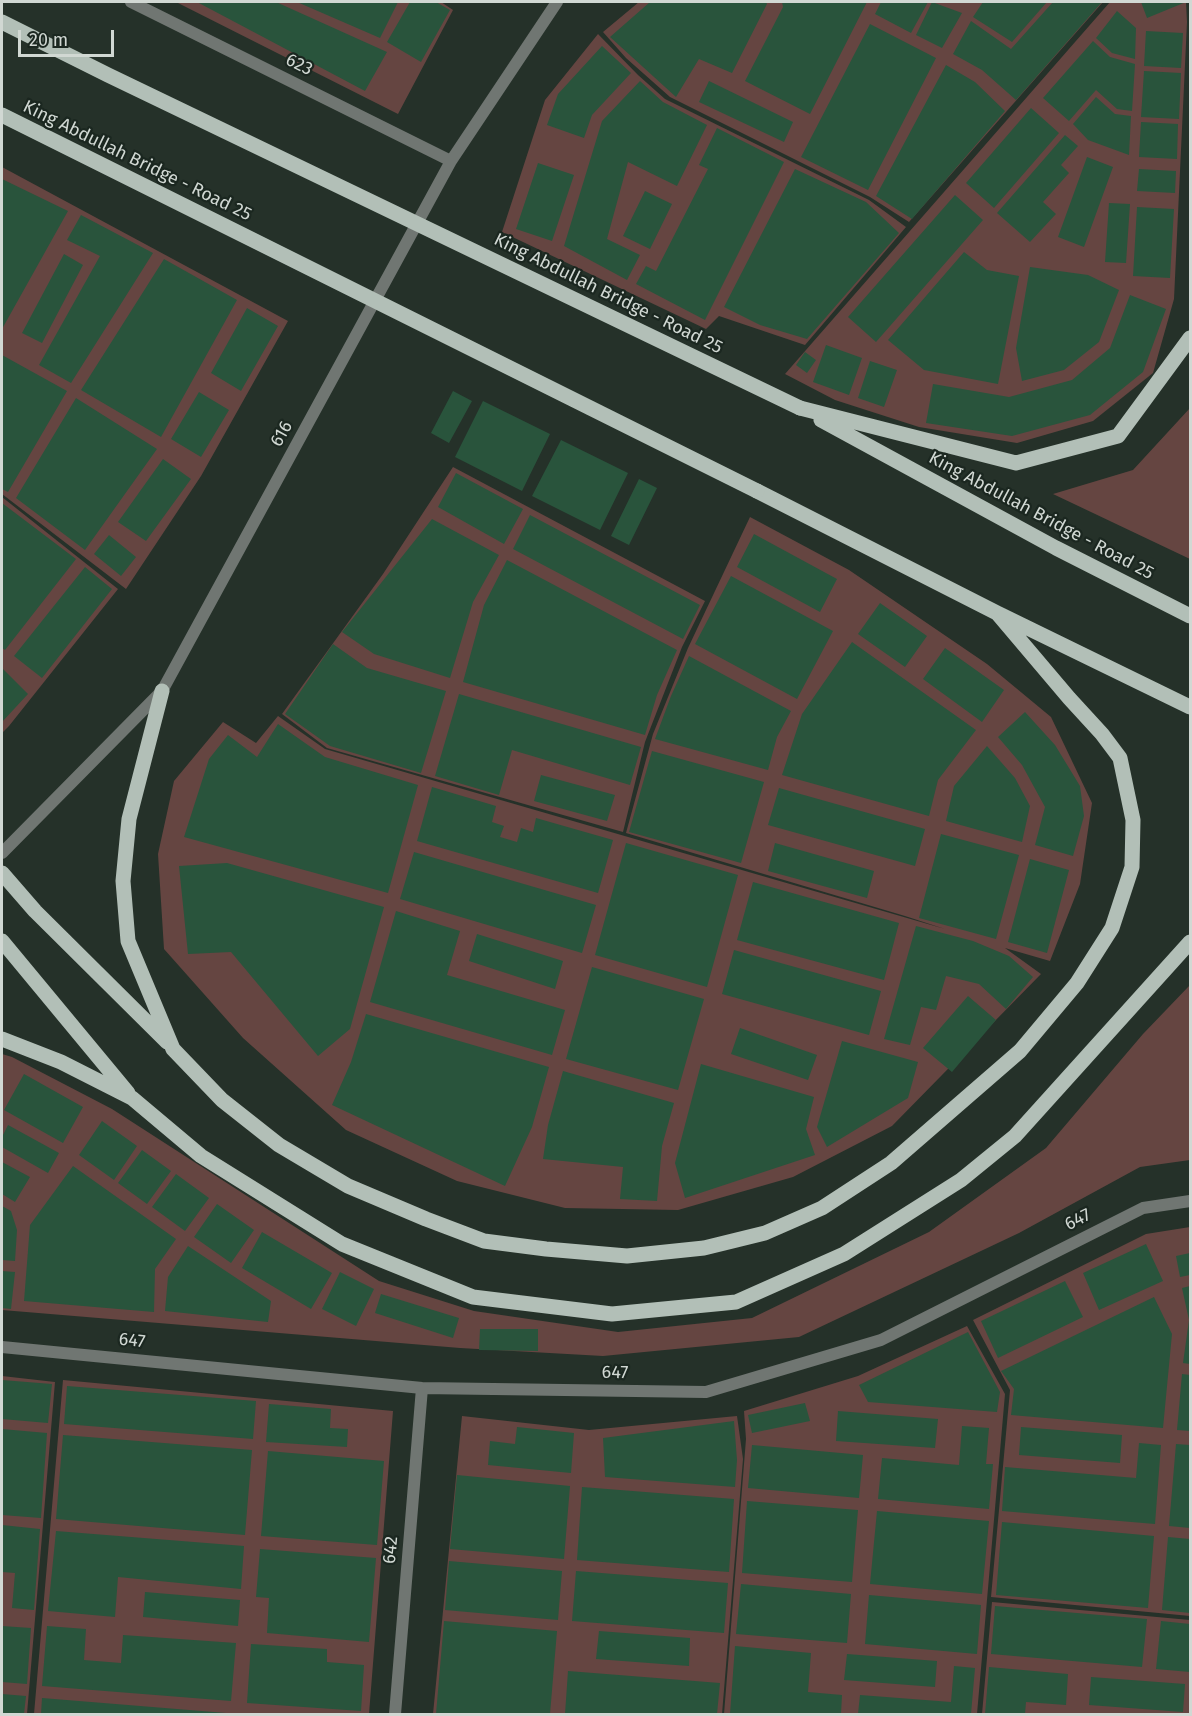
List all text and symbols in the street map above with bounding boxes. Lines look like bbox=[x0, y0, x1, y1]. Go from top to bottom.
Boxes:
scale bar bbox=[21, 18, 117, 56]
text: 20 m bbox=[29, 29, 68, 51]
street label: 623 bbox=[282, 49, 316, 81]
street label: King Abdullah Bridge - Road 25 bbox=[19, 96, 255, 226]
street label: King Abdullah Bridge - Road 25 bbox=[490, 229, 726, 359]
street label: 616 bbox=[266, 417, 298, 451]
street label: King Abdullah Bridge - Road 25 bbox=[925, 447, 1157, 585]
street label: 647 bbox=[1061, 1204, 1095, 1236]
street label: 647 bbox=[118, 1329, 146, 1353]
street label: 647 bbox=[601, 1362, 629, 1384]
street label: 642 bbox=[379, 1535, 403, 1565]

